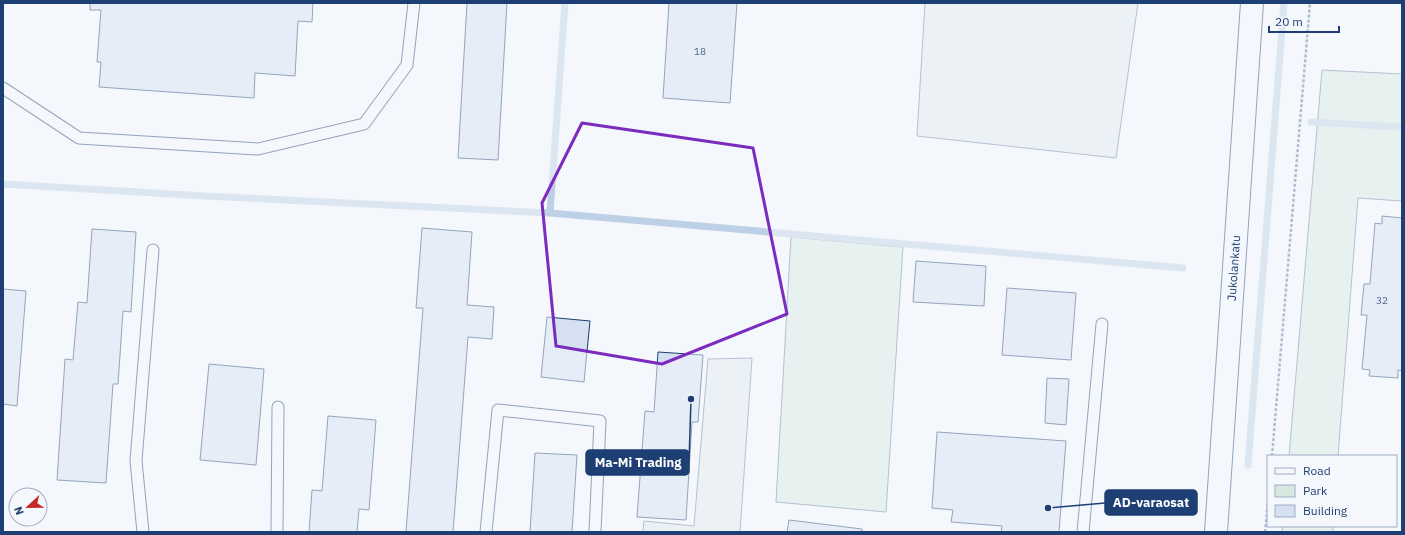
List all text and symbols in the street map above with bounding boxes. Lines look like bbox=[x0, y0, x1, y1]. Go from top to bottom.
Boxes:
scale bar bbox=[1269, 8, 1339, 34]
text: 20 m bbox=[1275, 14, 1303, 29]
house number: 18 bbox=[694, 45, 706, 58]
street label: Jukolankatu bbox=[1224, 235, 1243, 301]
house number: 32 bbox=[1376, 294, 1388, 307]
callout: Ma-Mi Trading bbox=[586, 450, 689, 475]
text: Ma-Mi Trading bbox=[595, 454, 682, 471]
legend bbox=[1267, 455, 1397, 527]
text: Road bbox=[1303, 463, 1331, 478]
text: Park bbox=[1303, 483, 1328, 498]
north arrow bbox=[8, 487, 48, 527]
callout: AD-varaosat bbox=[1105, 490, 1197, 515]
text: AD-varaosat bbox=[1113, 494, 1189, 511]
text: Building bbox=[1303, 503, 1348, 518]
text: N bbox=[11, 504, 27, 517]

